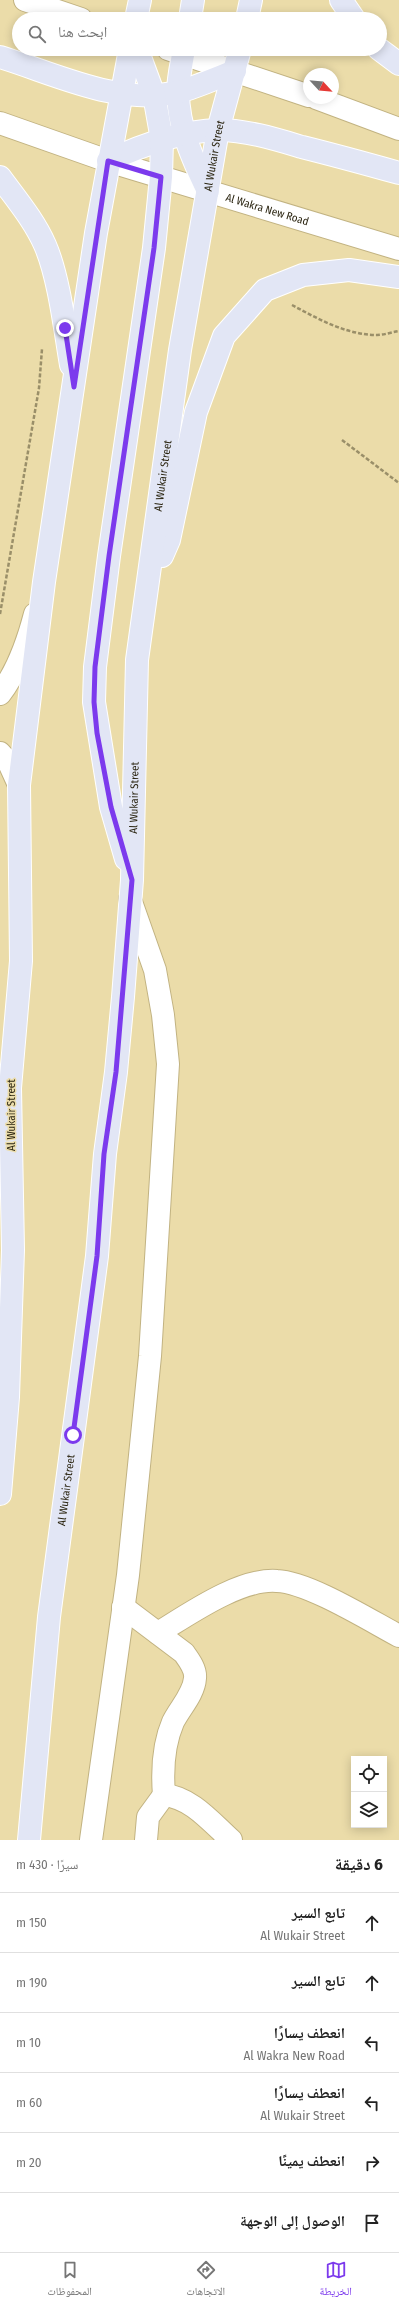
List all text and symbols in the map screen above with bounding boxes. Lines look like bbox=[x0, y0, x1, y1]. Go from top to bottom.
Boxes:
search box bbox=[12, 12, 387, 56]
icon: search bbox=[26, 23, 48, 45]
text: ابحث هنا bbox=[58, 23, 107, 41]
north arrow bbox=[303, 68, 339, 104]
street label: Al Wukair Street bbox=[201, 118, 227, 192]
street label: Al Wakra New Road bbox=[224, 191, 310, 228]
route end bbox=[56, 319, 74, 337]
street label: Al Wukair Street bbox=[151, 439, 174, 512]
street label: Al Wukair Street bbox=[127, 761, 141, 834]
street label: Al Wukair Street bbox=[5, 1079, 18, 1151]
route start bbox=[64, 1426, 82, 1444]
street label: Al Wukair Street bbox=[55, 1453, 77, 1526]
map controls bbox=[351, 1756, 387, 1828]
button: locate bbox=[351, 1756, 387, 1792]
button: layers bbox=[351, 1792, 387, 1828]
text: 6 دقيقة bbox=[335, 1854, 383, 1875]
text: سيرًا · 430 m bbox=[16, 1857, 78, 1872]
text: تابع السير bbox=[292, 1904, 345, 1922]
icon: ahead bbox=[361, 1912, 383, 1934]
text: 150 m bbox=[16, 1915, 47, 1930]
text: Al Wukair Street bbox=[260, 1928, 345, 1943]
text: تابع السير bbox=[292, 1972, 345, 1990]
icon: ahead bbox=[361, 1972, 383, 1994]
text: 190 m bbox=[16, 1975, 47, 1990]
text: انعطف يسارًا bbox=[274, 2024, 345, 2042]
icon: left bbox=[361, 2032, 383, 2054]
text: 10 m bbox=[16, 2035, 41, 2050]
text: Al Wakra New Road bbox=[244, 2048, 345, 2063]
text: انعطف يسارًا bbox=[274, 2084, 345, 2102]
icon: left bbox=[361, 2092, 383, 2114]
text: 60 m bbox=[16, 2095, 42, 2110]
text: Al Wukair Street bbox=[260, 2108, 345, 2123]
text: انعطف يمينًا bbox=[278, 2152, 345, 2170]
icon: right bbox=[361, 2152, 383, 2174]
text: 20 m bbox=[16, 2155, 42, 2170]
text: الوصول إلى الوجهة bbox=[240, 2212, 345, 2230]
icon: arrive bbox=[361, 2212, 383, 2234]
tab: المحفوظات bbox=[47, 2259, 92, 2302]
tab: الاتجاهات bbox=[186, 2259, 225, 2302]
tab: الخريطة bbox=[319, 2259, 352, 2302]

